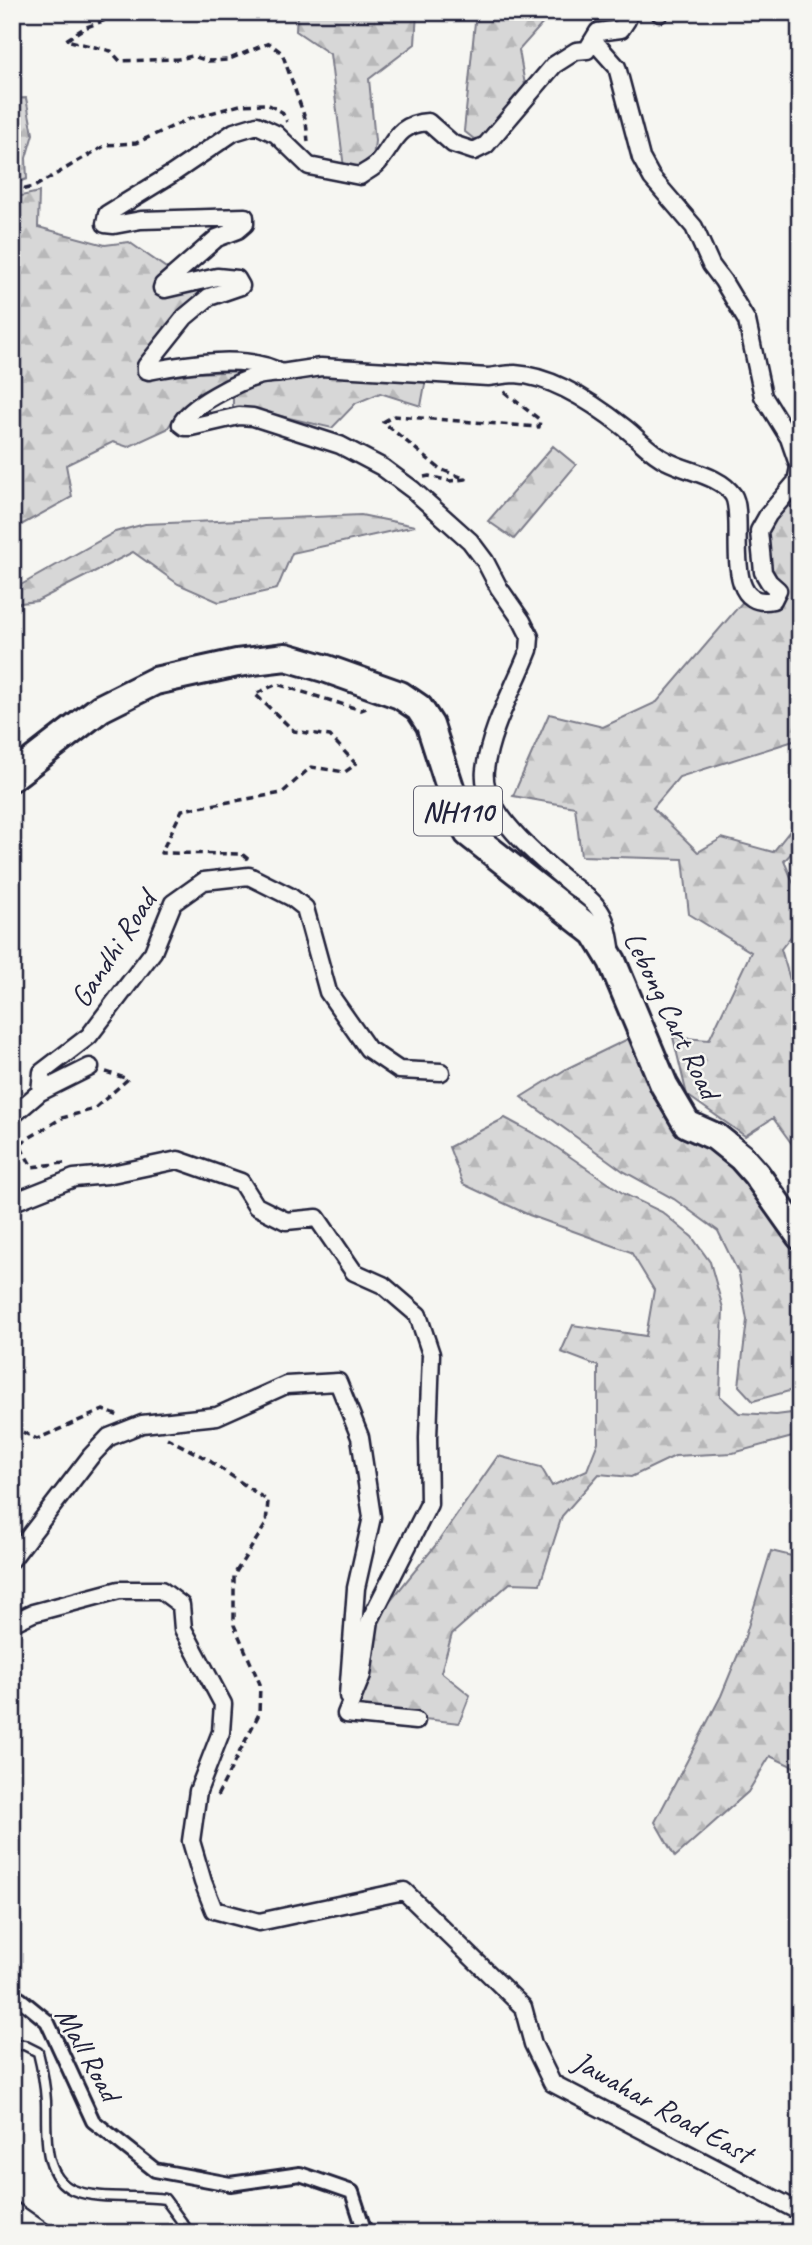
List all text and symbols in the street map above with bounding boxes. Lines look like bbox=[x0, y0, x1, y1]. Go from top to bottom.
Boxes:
road number: NH110 bbox=[414, 786, 502, 836]
street label: Gandhi Road bbox=[61, 880, 167, 1014]
street label: Lebong Cart Road bbox=[615, 925, 731, 1109]
street label: Mall Road bbox=[47, 2000, 131, 2111]
street label: Jawahar Road East bbox=[565, 2041, 763, 2174]

